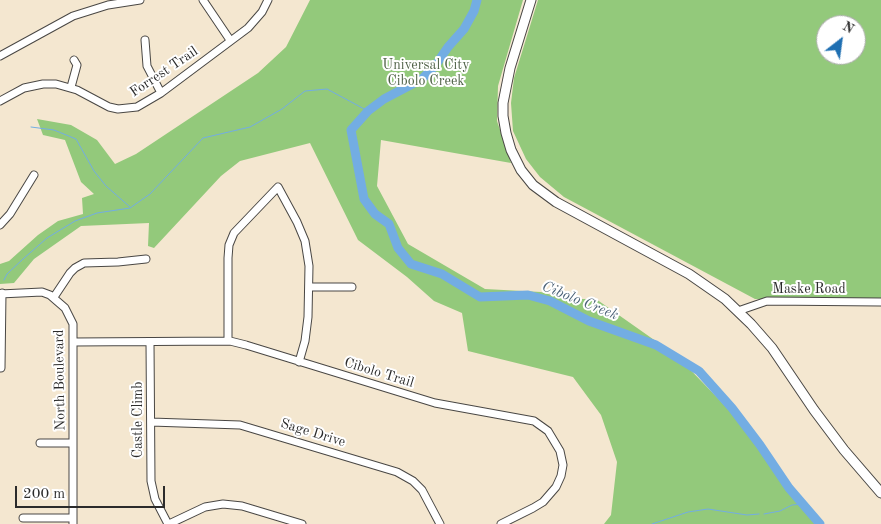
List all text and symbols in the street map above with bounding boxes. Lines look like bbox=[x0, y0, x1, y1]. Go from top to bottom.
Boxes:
north arrow bbox=[816, 15, 866, 65]
text: N bbox=[840, 19, 856, 37]
street label: Forrest Trail bbox=[127, 43, 201, 101]
park label: Universal City Cibolo Creek bbox=[382, 57, 470, 90]
water label: Cibolo Creek bbox=[539, 278, 621, 324]
street label: Maske Road bbox=[772, 281, 846, 297]
street label: North Boulevard bbox=[51, 329, 69, 431]
street label: Cibolo Trail bbox=[342, 354, 416, 392]
street label: Castle Climb bbox=[130, 382, 146, 458]
street label: Sage Drive bbox=[278, 415, 348, 451]
scale bar bbox=[18, 476, 168, 508]
text: 200 m bbox=[23, 487, 65, 502]

